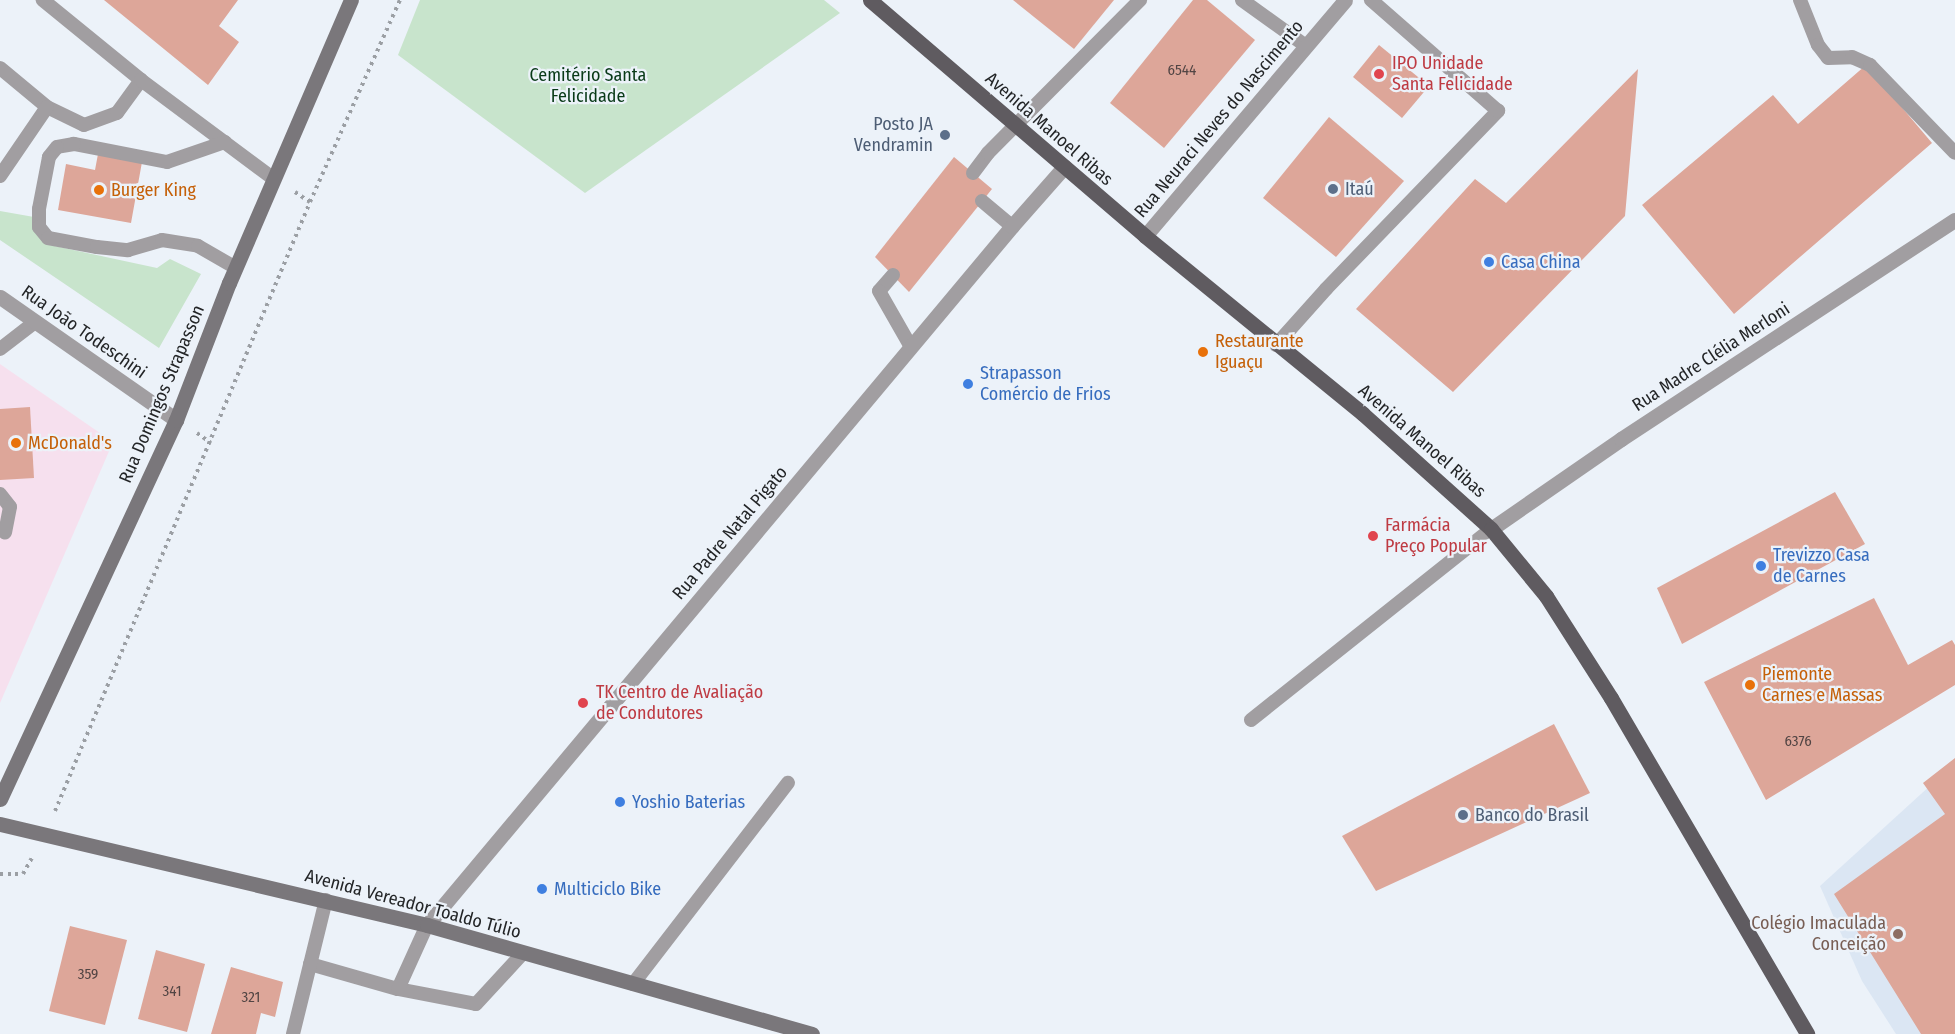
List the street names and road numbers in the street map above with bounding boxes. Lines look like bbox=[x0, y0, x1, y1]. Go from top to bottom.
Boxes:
street label: Rua Neuraci Neves do Nascimento bbox=[1130, 16, 1308, 222]
street label: Avenida Manoel Ribas bbox=[981, 68, 1117, 190]
street label: Rua João Todeschini bbox=[17, 281, 151, 383]
street label: Rua Madre Clélia Merloni bbox=[1628, 298, 1794, 416]
street label: Rua Domingos Strapasson bbox=[115, 302, 209, 486]
street label: Avenida Manoel Ribas bbox=[1354, 380, 1490, 502]
street label: Rua Padre Natal Pigato bbox=[668, 462, 792, 604]
street label: Avenida Vereador Toaldo Túlio bbox=[303, 865, 523, 943]

